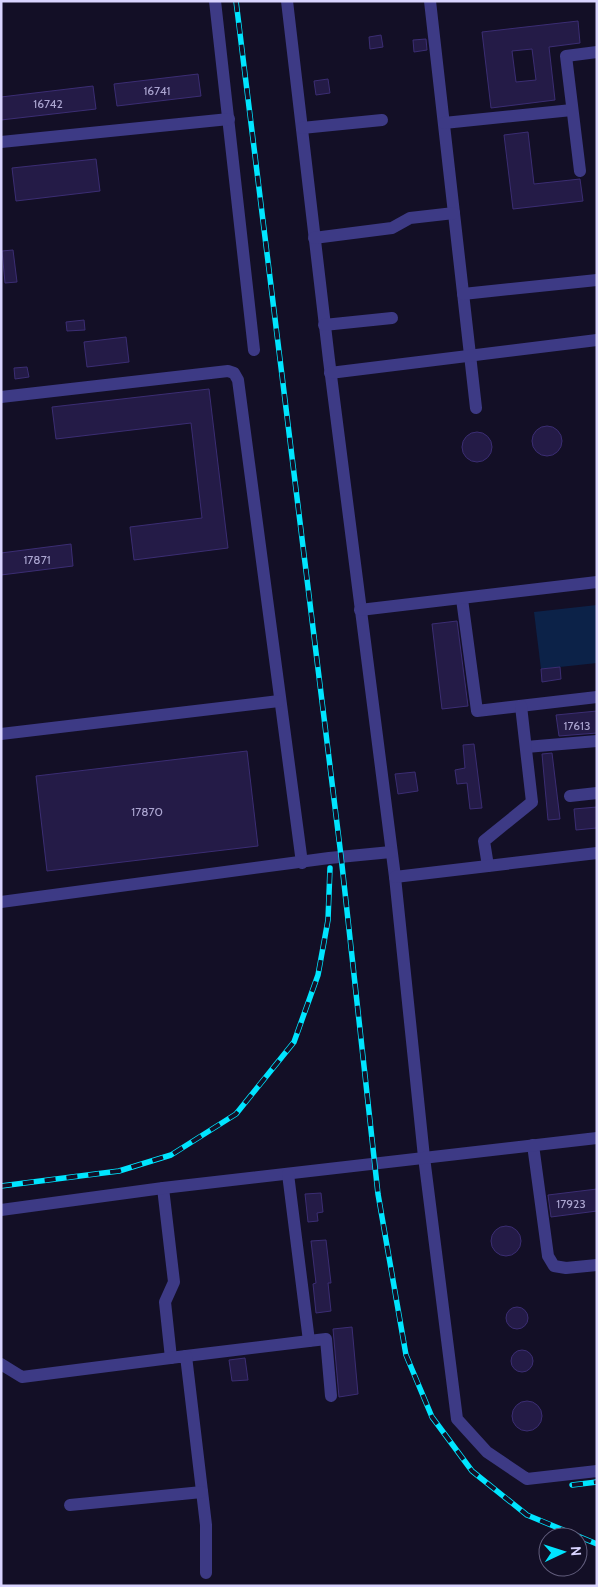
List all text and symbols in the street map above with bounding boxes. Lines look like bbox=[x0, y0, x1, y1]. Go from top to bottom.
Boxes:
house number: 16741 bbox=[143, 83, 171, 98]
house number: 16742 bbox=[33, 96, 63, 111]
house number: 17871 bbox=[23, 552, 51, 567]
house number: 17613 bbox=[564, 718, 590, 733]
house number: 17870 bbox=[131, 804, 163, 819]
house number: 17923 bbox=[556, 1196, 586, 1211]
north arrow bbox=[538, 1527, 588, 1577]
text: N bbox=[567, 1546, 585, 1557]

